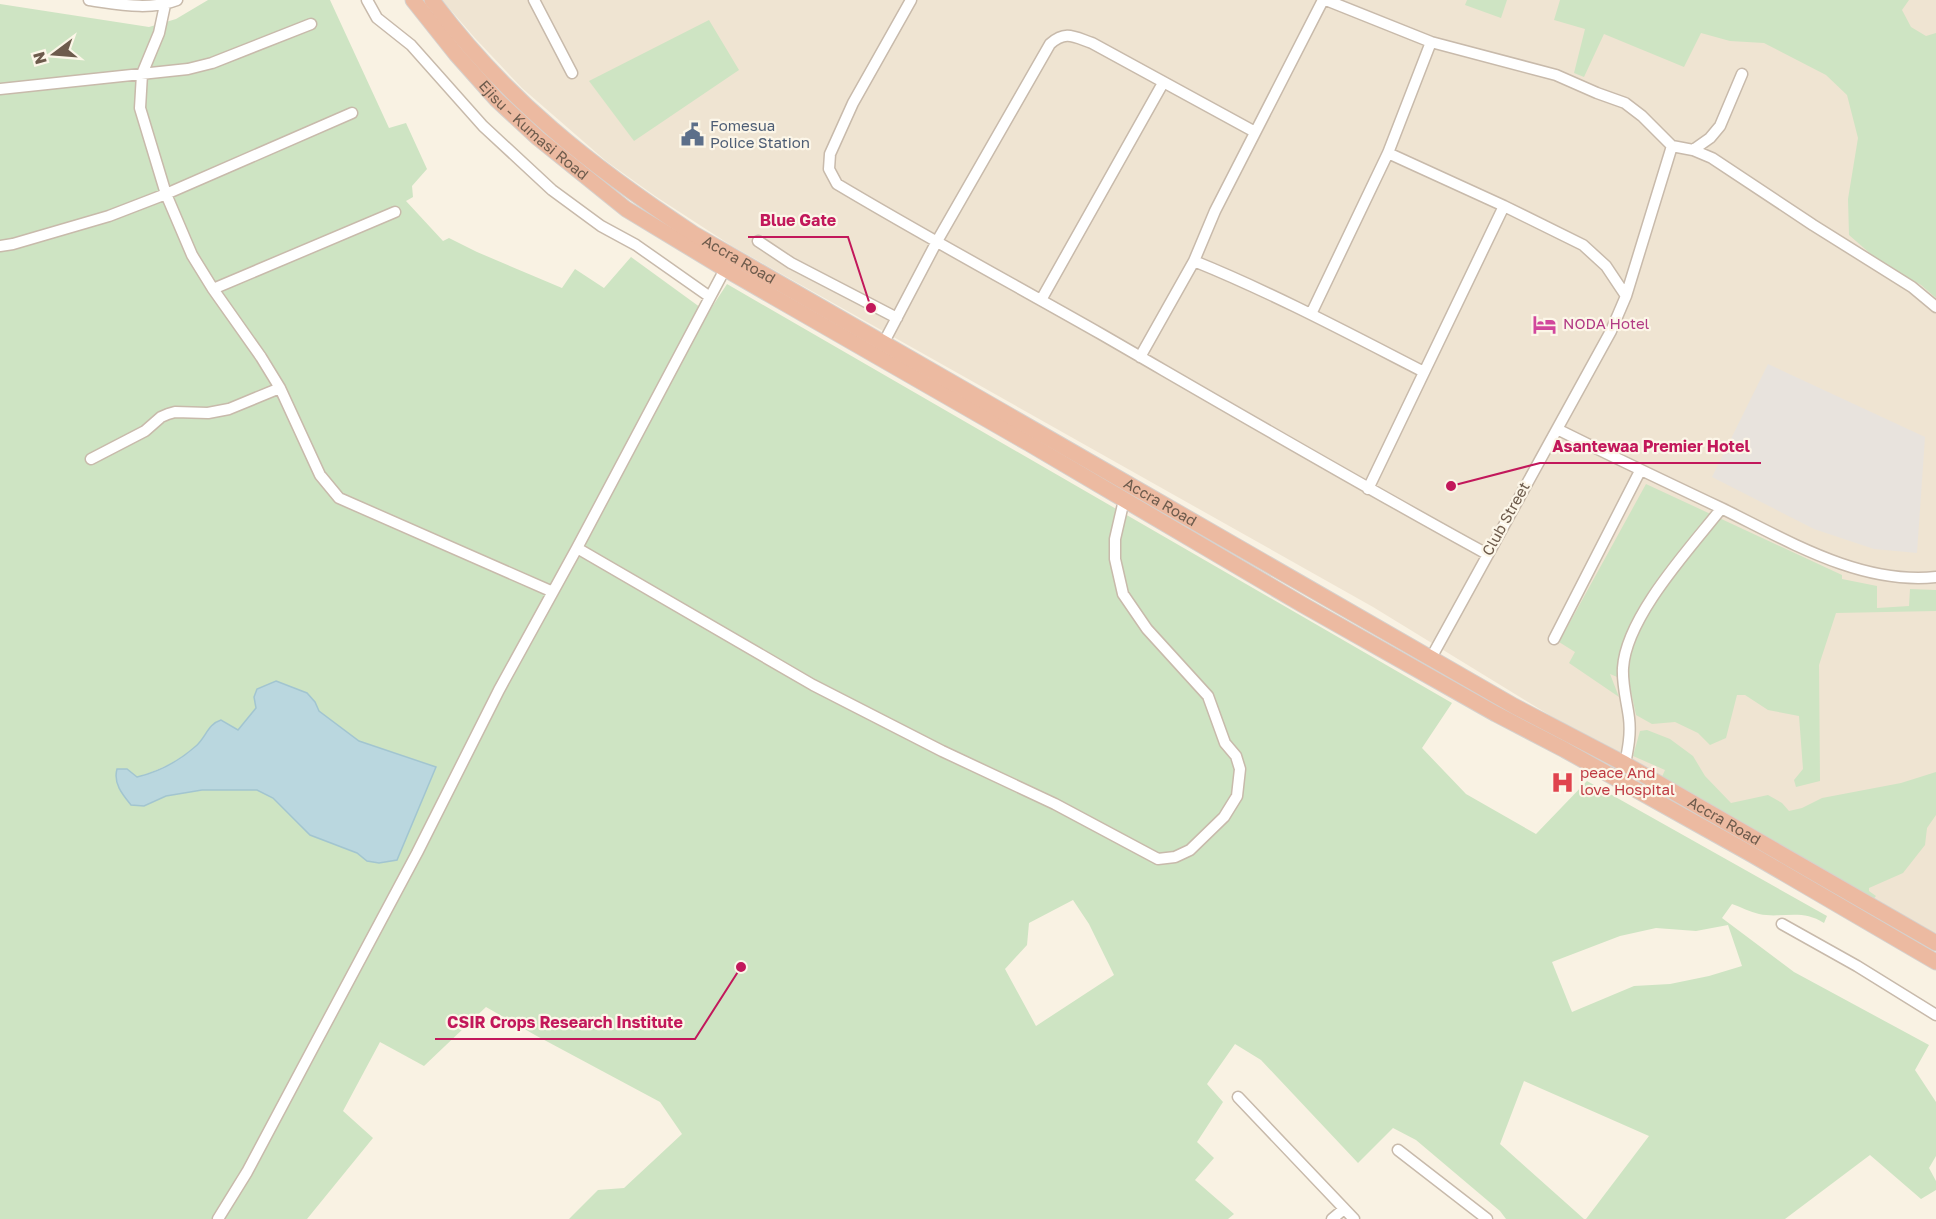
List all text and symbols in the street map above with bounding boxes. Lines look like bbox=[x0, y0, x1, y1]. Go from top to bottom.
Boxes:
north arrow bbox=[24, 24, 84, 84]
text: N bbox=[28, 50, 51, 67]
street label: Ejisu - Kumasi Road bbox=[476, 76, 592, 183]
place label: Fomesua Police Station bbox=[710, 116, 810, 151]
public building icon: Fomesua Police Station bbox=[679, 122, 705, 148]
callout: Blue Gate bbox=[748, 203, 848, 237]
text: Blue Gate bbox=[760, 210, 836, 230]
street label: Accra Road bbox=[700, 231, 779, 287]
hotel icon: NODA Hotel bbox=[1532, 311, 1558, 337]
place label: NODA Hotel bbox=[1563, 314, 1650, 332]
callout: Asantewaa Premier Hotel bbox=[1540, 429, 1761, 463]
text: Asantewaa Premier Hotel bbox=[1552, 436, 1750, 456]
street label: Accra Road bbox=[1121, 473, 1200, 529]
street label: Club Street bbox=[1478, 479, 1533, 558]
place label: peace And love Hospital bbox=[1580, 763, 1675, 798]
hospital icon: peace And love Hospital bbox=[1549, 769, 1575, 795]
street label: Accra Road bbox=[1685, 792, 1764, 848]
callout: CSIR Crops Research Institute bbox=[435, 1005, 695, 1039]
text: CSIR Crops Research Institute bbox=[447, 1012, 683, 1032]

